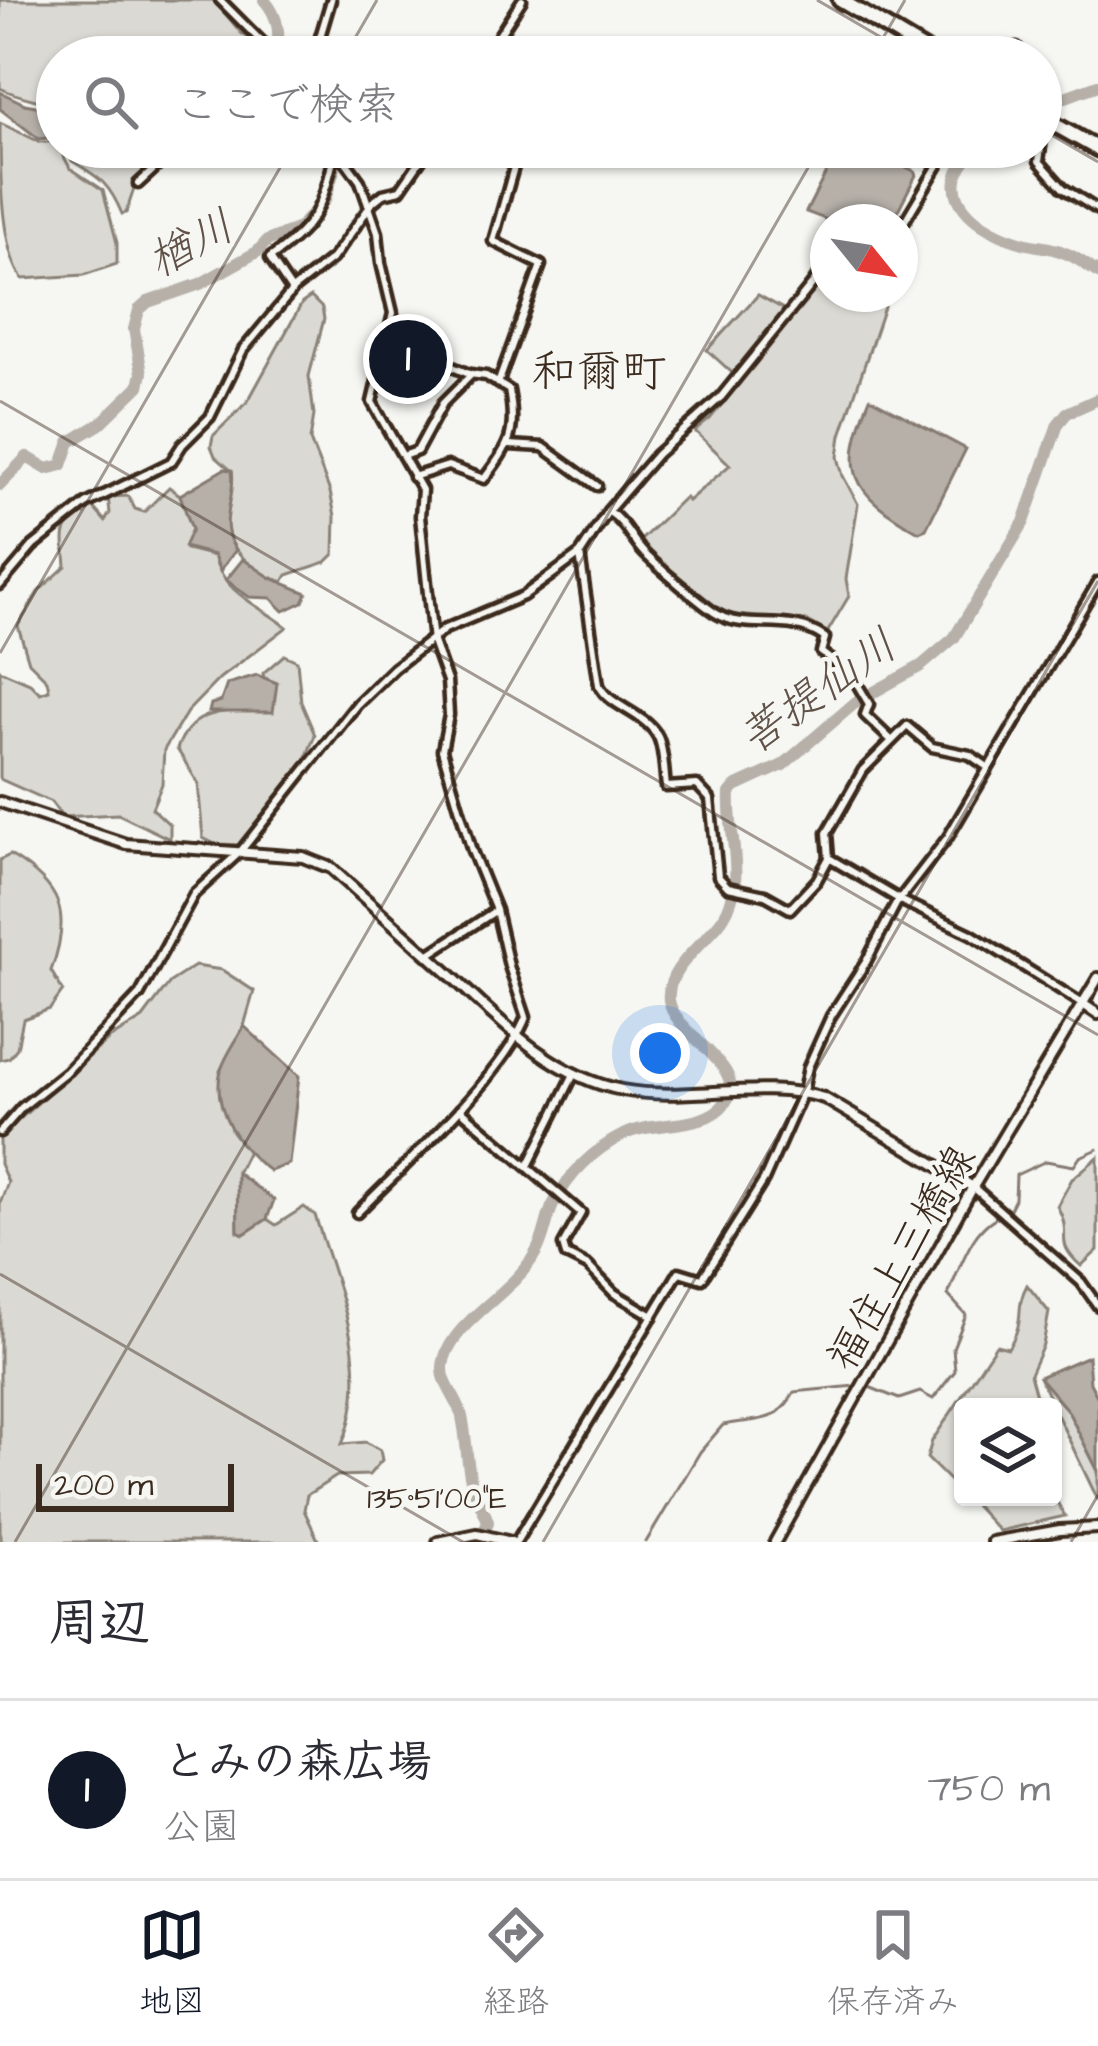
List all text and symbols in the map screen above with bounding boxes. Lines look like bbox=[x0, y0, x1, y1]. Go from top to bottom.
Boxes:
search box bbox=[36, 36, 1062, 168]
icon: search bbox=[78, 69, 144, 135]
text: ここで検索 bbox=[174, 75, 399, 137]
water label: 楢川 bbox=[137, 196, 246, 293]
north arrow bbox=[810, 204, 918, 312]
pin: 1 bbox=[369, 314, 447, 404]
district label: 和爾町 bbox=[531, 342, 667, 404]
water label: 菩提仙川 bbox=[727, 615, 910, 769]
your location bbox=[630, 1023, 690, 1083]
street label: 福住上三橋線 bbox=[814, 1135, 991, 1382]
map controls bbox=[954, 1398, 1062, 1506]
button: layers bbox=[954, 1398, 1062, 1506]
scale bar bbox=[36, 1458, 234, 1511]
text: 200 m bbox=[54, 1462, 153, 1508]
text: 135°51'00"E bbox=[367, 1478, 507, 1520]
text: 周辺 bbox=[48, 1589, 150, 1660]
text: とみの森広場 bbox=[162, 1732, 432, 1794]
text: 1 bbox=[85, 1763, 90, 1817]
text: 750 m bbox=[928, 1763, 1050, 1817]
text: 公園 bbox=[162, 1801, 240, 1855]
tab: 地図 bbox=[139, 1902, 205, 2025]
tab: 経路 bbox=[483, 1902, 549, 2025]
tab: 保存済み bbox=[827, 1902, 959, 2025]

